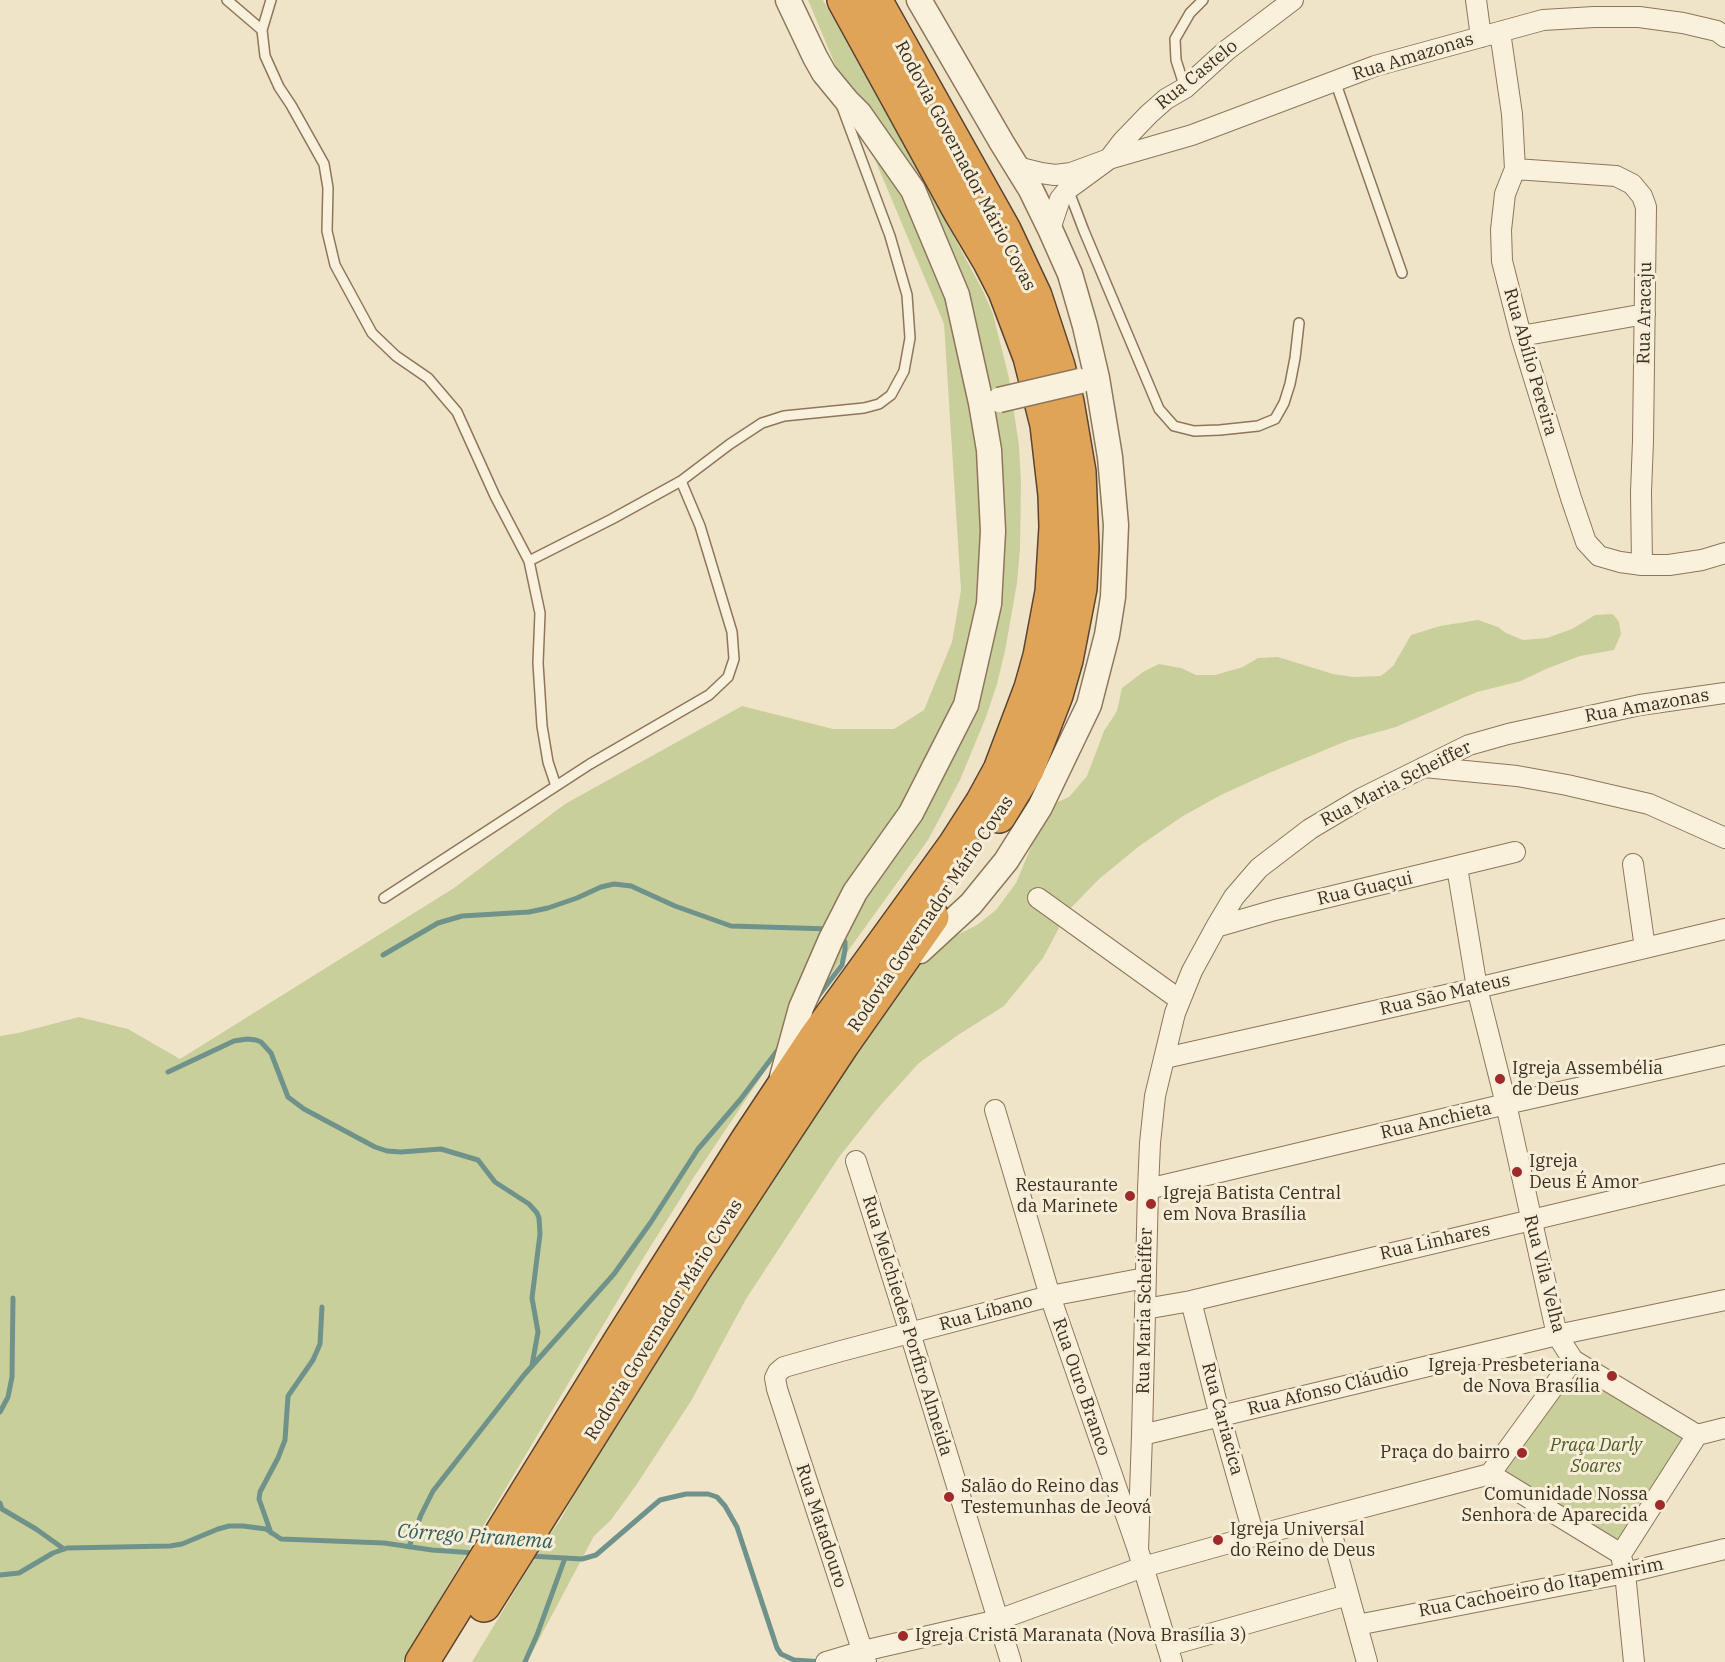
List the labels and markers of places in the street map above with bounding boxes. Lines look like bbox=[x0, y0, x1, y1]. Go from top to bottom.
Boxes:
place label: Igreja Assembélia de Deus bbox=[1512, 1058, 1663, 1100]
marker: Igreja Assembélia de Deus bbox=[1493, 1072, 1507, 1086]
place label: Igreja Deus É Amor bbox=[1529, 1151, 1639, 1194]
marker: Igreja Deus É Amor bbox=[1510, 1165, 1524, 1179]
place label: Restaurante da Marinete bbox=[1015, 1175, 1118, 1218]
place label: Igreja Batista Central em Nova Brasília bbox=[1163, 1183, 1341, 1226]
marker: Restaurante da Marinete bbox=[1123, 1189, 1137, 1203]
marker: Igreja Batista Central em Nova Brasília bbox=[1144, 1197, 1158, 1211]
place label: Igreja Presbeteriana de Nova Brasília bbox=[1428, 1355, 1600, 1398]
marker: Igreja Presbeteriana de Nova Brasília bbox=[1605, 1369, 1619, 1383]
place label: Praça do bairro bbox=[1380, 1442, 1510, 1464]
marker: Praça do bairro bbox=[1515, 1446, 1529, 1460]
place label: Salão do Reino das Testemunhas de Jeová bbox=[961, 1476, 1152, 1518]
place label: Comunidade Nossa Senhora de Aparecida bbox=[1462, 1484, 1648, 1526]
marker: Salão do Reino das Testemunhas de Jeová bbox=[942, 1490, 956, 1504]
marker: Comunidade Nossa Senhora de Aparecida bbox=[1653, 1498, 1667, 1512]
place label: Igreja Universal do Reino de Deus bbox=[1230, 1519, 1375, 1562]
marker: Igreja Universal do Reino de Deus bbox=[1211, 1533, 1225, 1547]
place label: Igreja Cristã Maranata (Nova Brasília 3) bbox=[915, 1625, 1246, 1647]
marker: Igreja Cristã Maranata (Nova Brasília 3) bbox=[896, 1629, 910, 1643]

